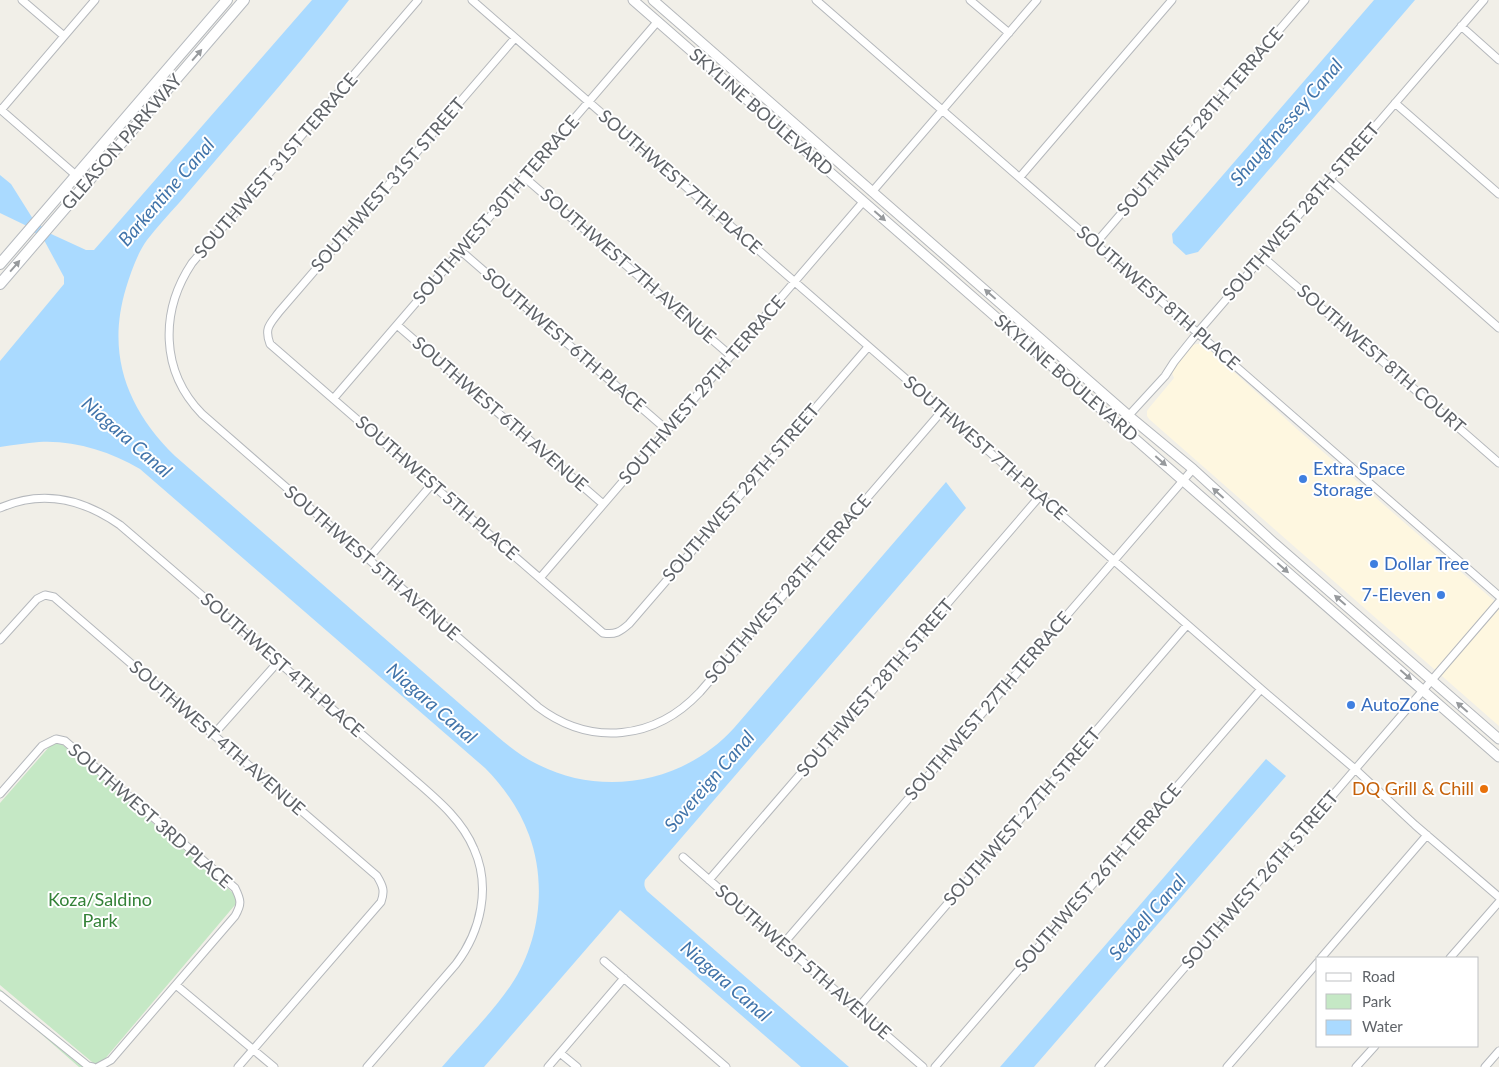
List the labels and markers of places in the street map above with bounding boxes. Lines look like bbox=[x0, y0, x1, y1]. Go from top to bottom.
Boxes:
place label: Extra Space Storage bbox=[1313, 457, 1405, 500]
marker: Extra Space Storage bbox=[1297, 473, 1309, 485]
place label: Dollar Tree bbox=[1384, 552, 1469, 574]
marker: Dollar Tree bbox=[1368, 558, 1380, 570]
place label: 7-Eleven bbox=[1361, 583, 1431, 605]
marker: 7-Eleven bbox=[1435, 589, 1447, 601]
place label: AutoZone bbox=[1361, 693, 1439, 715]
marker: AutoZone bbox=[1345, 699, 1357, 711]
place label: DQ Grill & Chill bbox=[1352, 777, 1474, 799]
marker: DQ Grill & Chill bbox=[1478, 783, 1490, 795]

